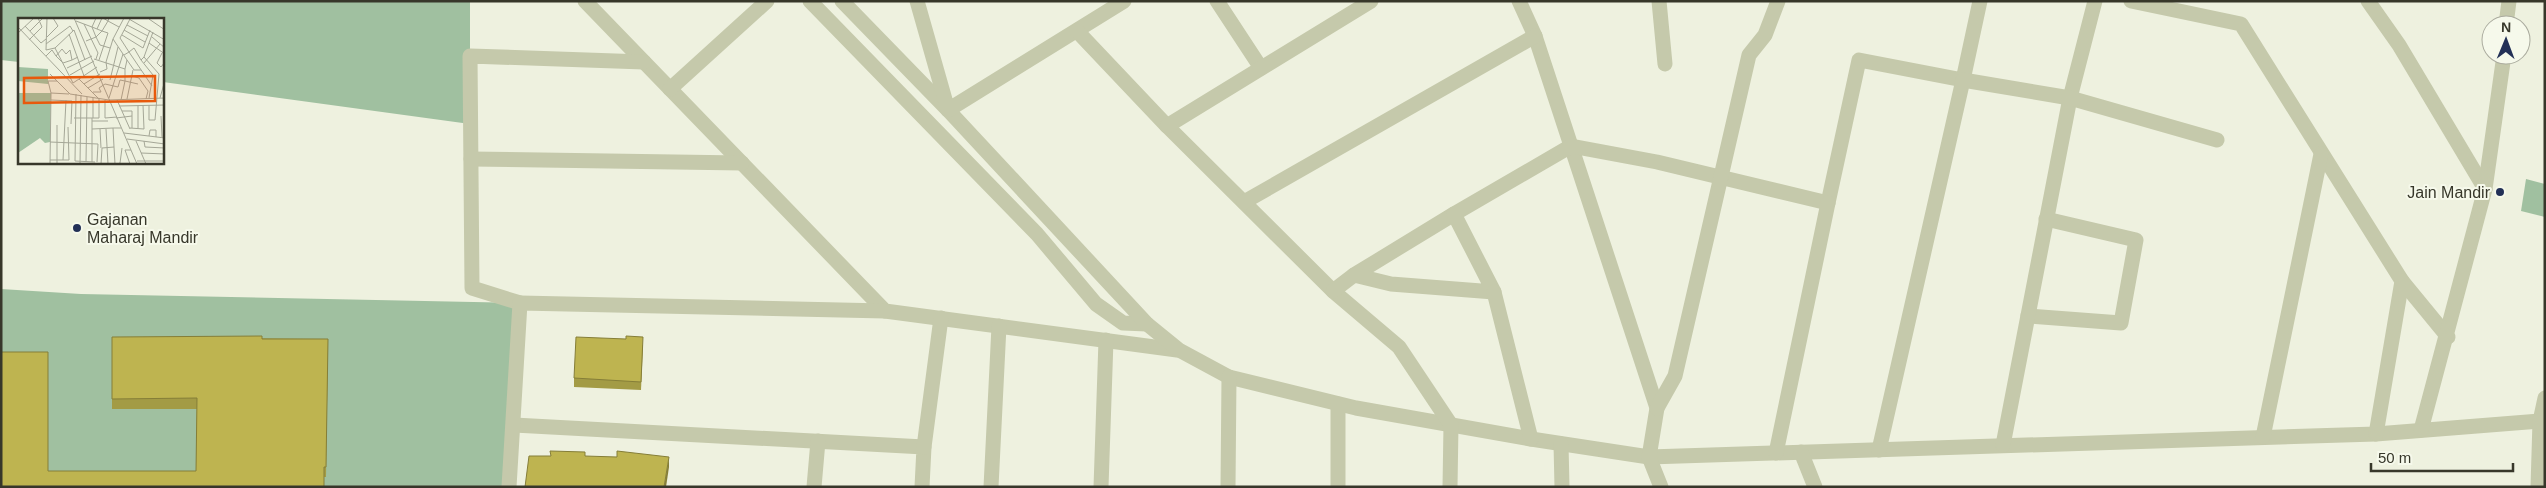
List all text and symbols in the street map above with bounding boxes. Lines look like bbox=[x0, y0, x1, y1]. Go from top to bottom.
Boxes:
north arrow bbox=[2481, 15, 2531, 65]
inset map bbox=[18, 18, 164, 164]
text: N bbox=[2501, 19, 2511, 35]
place label: Jain Mandir bbox=[2407, 184, 2491, 201]
marker: Jain Mandir bbox=[2494, 186, 2506, 198]
place label: Gajanan Maharaj Mandir bbox=[87, 211, 199, 246]
marker: Gajanan Maharaj Mandir bbox=[71, 222, 83, 234]
scale bar bbox=[2371, 440, 2514, 472]
text: 50 m bbox=[2378, 449, 2411, 466]

